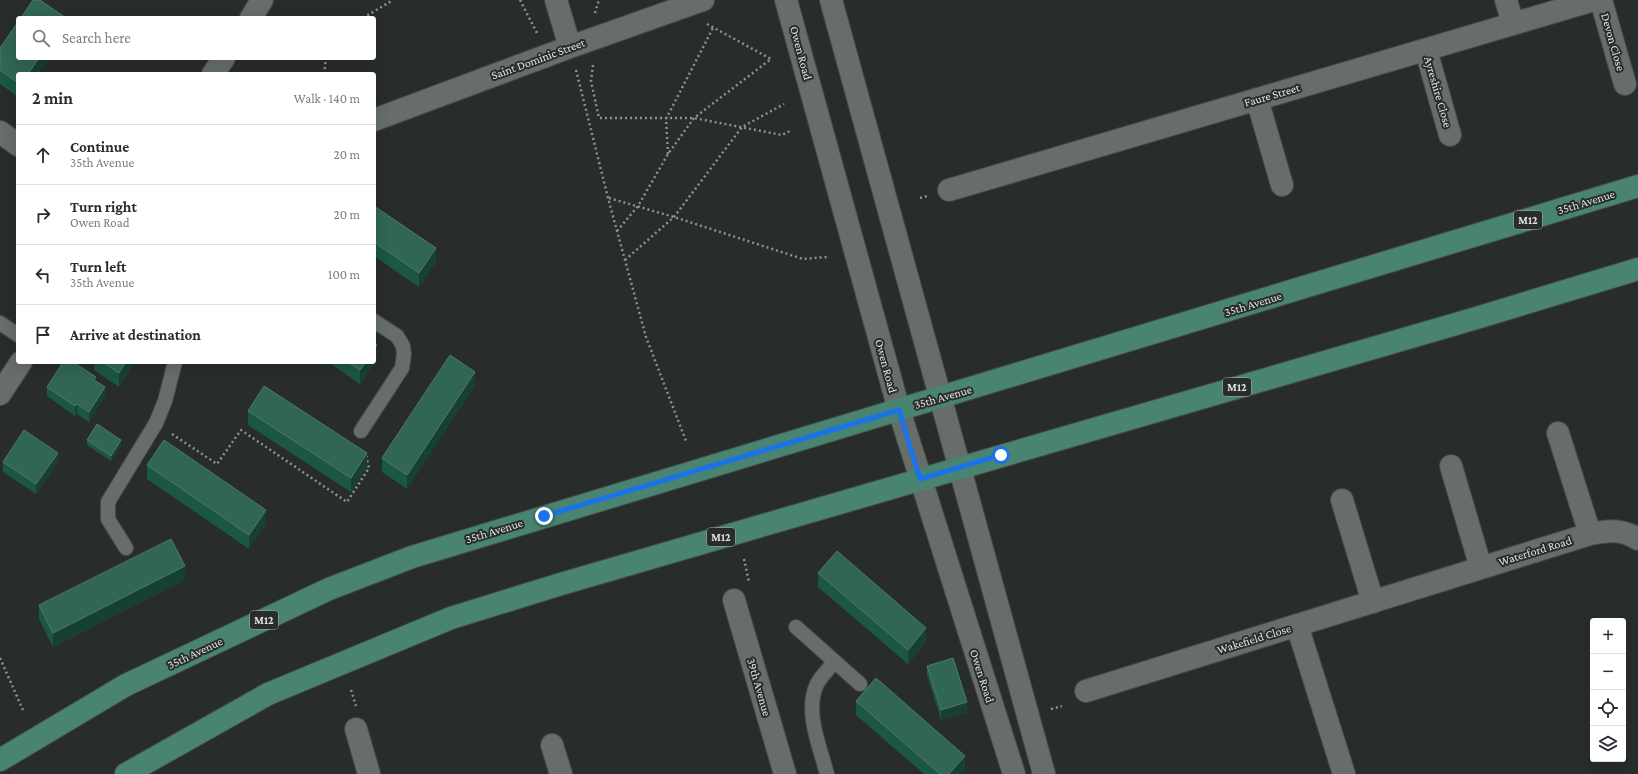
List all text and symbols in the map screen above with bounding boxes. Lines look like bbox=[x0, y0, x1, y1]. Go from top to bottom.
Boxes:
street label: Devon Close bbox=[1598, 11, 1628, 73]
search box bbox=[16, 16, 376, 60]
street label: Owen Road bbox=[787, 25, 815, 82]
icon: search bbox=[30, 27, 52, 49]
text: Search here bbox=[62, 30, 131, 46]
street label: Saint Dominic Street bbox=[489, 35, 588, 82]
street label: Ayreshire Close bbox=[1421, 55, 1455, 129]
street label: Faure Street bbox=[1243, 80, 1302, 110]
text: 2 min bbox=[32, 89, 73, 108]
text: Walk · 140 m bbox=[294, 91, 360, 106]
text: Continue bbox=[70, 139, 129, 155]
icon: ahead bbox=[32, 144, 54, 166]
text: 20 m bbox=[334, 147, 360, 162]
text: 35th Avenue bbox=[70, 155, 134, 170]
street label: 35th Avenue bbox=[1556, 187, 1616, 217]
text: Turn right bbox=[70, 199, 137, 215]
icon: right bbox=[32, 204, 54, 226]
text: 20 m bbox=[334, 207, 360, 222]
road number: M12 bbox=[1514, 211, 1542, 229]
text: Owen Road bbox=[70, 215, 130, 230]
text: Turn left bbox=[70, 259, 126, 275]
icon: left bbox=[32, 264, 54, 286]
text: 100 m bbox=[328, 267, 360, 282]
text: 35th Avenue bbox=[70, 275, 134, 290]
street label: 35th Avenue bbox=[1223, 289, 1283, 319]
icon: arrive bbox=[32, 324, 54, 346]
text: Arrive at destination bbox=[70, 327, 201, 343]
street label: Owen Road bbox=[872, 338, 900, 395]
road number: M12 bbox=[1223, 378, 1251, 396]
street label: 35th Avenue bbox=[913, 382, 973, 412]
route start bbox=[992, 446, 1010, 464]
route end bbox=[535, 507, 553, 525]
street label: 35th Avenue bbox=[464, 516, 524, 546]
road number: M12 bbox=[707, 528, 735, 546]
street label: Waterford Road bbox=[1497, 533, 1574, 569]
road number: M12 bbox=[250, 611, 278, 629]
map controls bbox=[1590, 618, 1626, 762]
button: + bbox=[1590, 618, 1626, 654]
street label: Wakefield Close bbox=[1215, 621, 1293, 657]
street label: 35th Avenue bbox=[165, 634, 225, 672]
street label: Owen Road bbox=[967, 648, 997, 705]
button: − bbox=[1590, 654, 1626, 690]
street label: 39th Avenue bbox=[744, 656, 774, 718]
button: locate bbox=[1590, 690, 1626, 726]
button: layers bbox=[1590, 726, 1626, 762]

